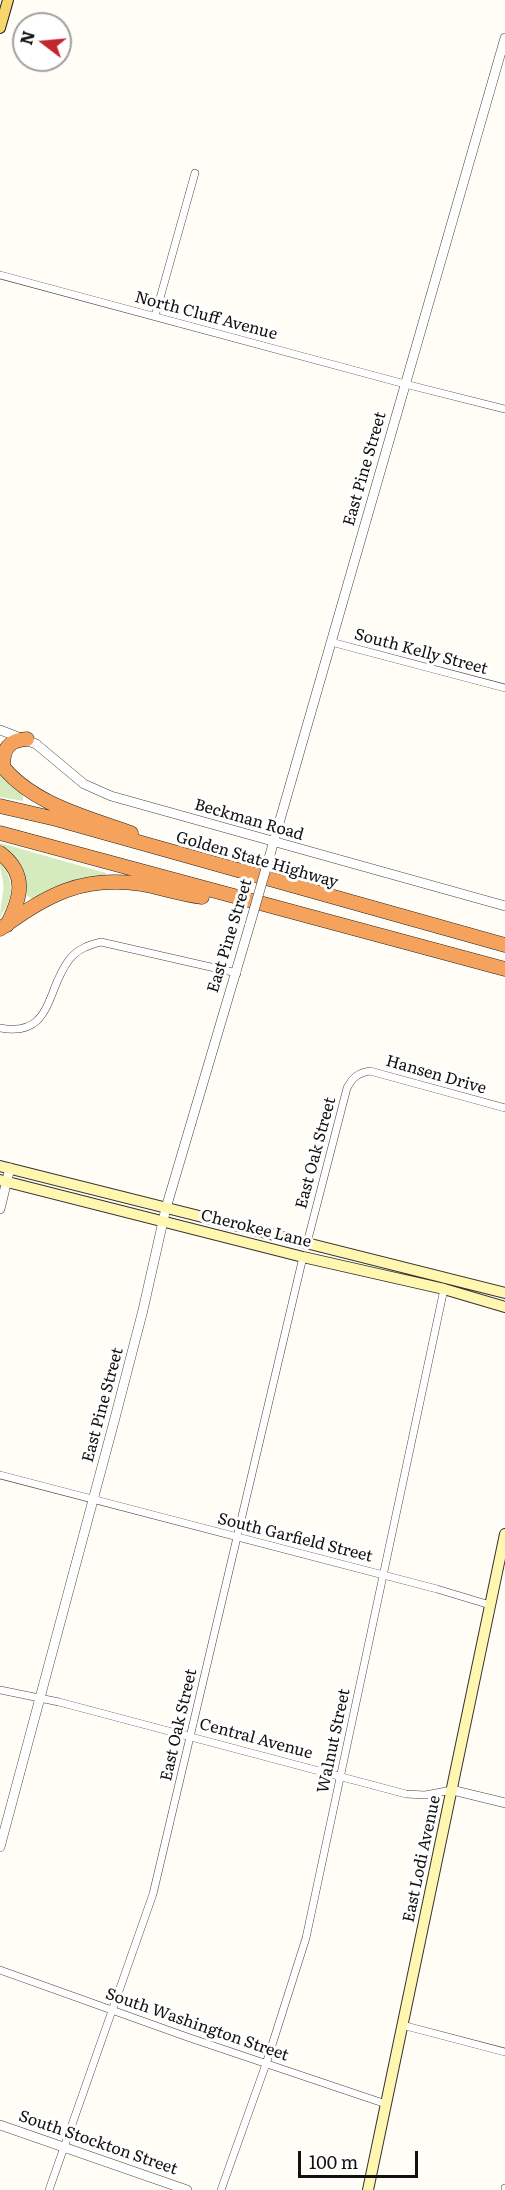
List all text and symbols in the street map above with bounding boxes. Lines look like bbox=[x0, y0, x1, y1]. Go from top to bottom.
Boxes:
north arrow bbox=[12, 12, 72, 72]
text: N bbox=[13, 28, 40, 47]
street label: North Cluff Avenue bbox=[133, 288, 279, 344]
street label: East Pine Street bbox=[339, 410, 391, 528]
street label: South Kelly Street bbox=[352, 625, 490, 679]
street label: Beckman Road bbox=[192, 795, 306, 845]
street label: Golden State Highway bbox=[174, 828, 340, 892]
street label: East Pine Street bbox=[204, 877, 256, 995]
street label: Hansen Drive bbox=[384, 1052, 488, 1098]
street label: East Oak Street bbox=[292, 1095, 340, 1211]
street label: Cherokee Lane bbox=[199, 1206, 313, 1252]
street label: East Pine Street bbox=[78, 1345, 128, 1465]
street label: South Garfield Street bbox=[215, 1509, 375, 1567]
street label: East Oak Street bbox=[157, 1667, 201, 1783]
street label: Walnut Street bbox=[314, 1687, 354, 1795]
street label: Central Avenue bbox=[197, 1715, 315, 1763]
street label: East Lodi Avenue bbox=[399, 1794, 445, 1924]
street label: South Washington Street bbox=[103, 1985, 291, 2065]
street label: South Stockton Street bbox=[16, 2107, 180, 2179]
scale bar bbox=[301, 2139, 421, 2177]
text: 100 m bbox=[309, 2148, 358, 2175]

